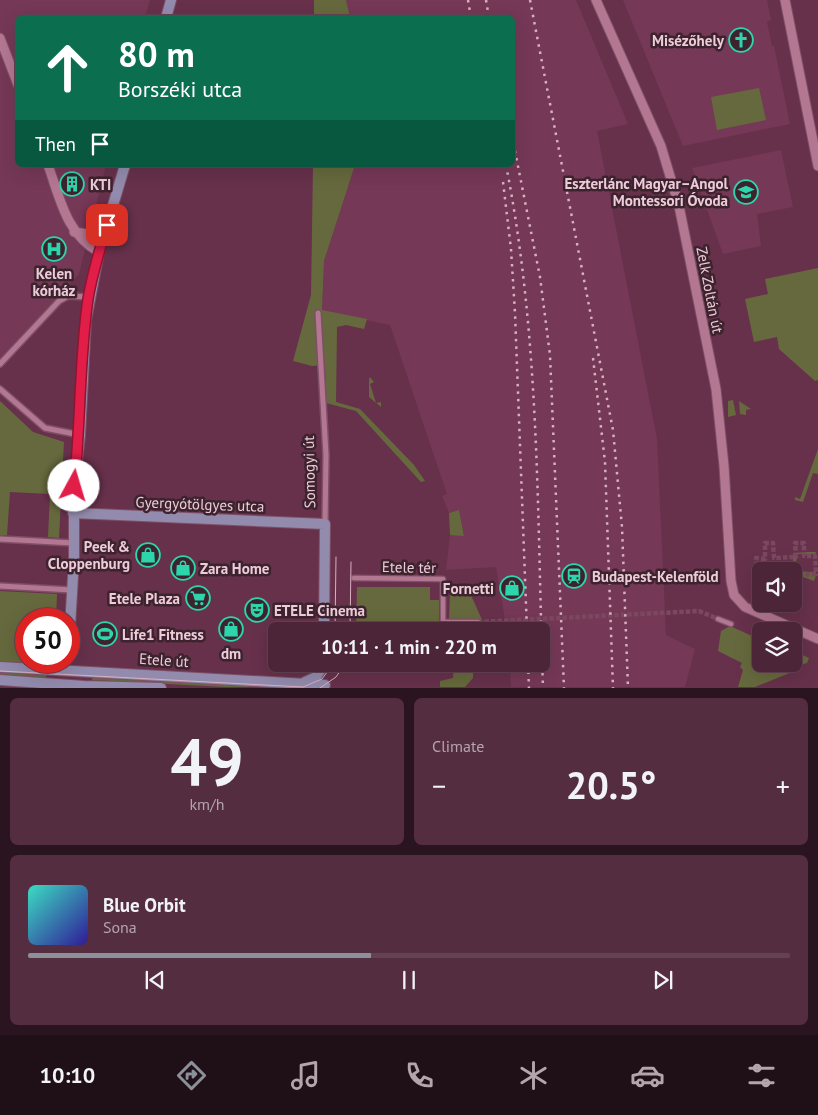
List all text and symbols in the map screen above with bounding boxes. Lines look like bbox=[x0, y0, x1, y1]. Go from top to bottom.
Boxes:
church icon: Misézőhely bbox=[728, 27, 754, 53]
text: 80 m bbox=[118, 31, 195, 77]
place label: Misézőhely bbox=[652, 31, 725, 50]
icon: ahead bbox=[35, 35, 100, 100]
text: Borszéki utca bbox=[118, 75, 242, 103]
icon: arrive bbox=[86, 130, 114, 158]
text: Then bbox=[35, 132, 76, 156]
building icon: KTI bbox=[59, 171, 85, 197]
place label: Eszterlánc Magyar–Angol Montessori Óvoda bbox=[564, 174, 729, 210]
place label: KTI bbox=[90, 175, 111, 194]
school or university icon: Eszterlánc Magyar–Angol Montessori Óvoda bbox=[733, 179, 759, 205]
pin bbox=[86, 204, 128, 246]
icon: arrive bbox=[93, 211, 121, 239]
hospital icon: Kelen kórház bbox=[41, 236, 67, 262]
street label: Zelk Zoltán út bbox=[692, 245, 728, 335]
place label: Kelen kórház bbox=[33, 264, 76, 300]
street label: Somogyi út bbox=[299, 436, 319, 508]
position arrow bbox=[47, 459, 99, 511]
street label: Gyergyótölgyes utca bbox=[135, 492, 265, 516]
place label: Peek & Cloppenburg bbox=[48, 537, 130, 573]
shop icon: Peek & Cloppenburg bbox=[135, 542, 161, 568]
shop icon: Zara Home bbox=[170, 555, 196, 581]
street label: Etele tér bbox=[382, 557, 436, 577]
place label: Zara Home bbox=[200, 559, 270, 578]
map controls bbox=[752, 562, 802, 672]
button: sound bbox=[752, 562, 802, 612]
station icon: Budapest-Kelenföld bbox=[561, 563, 587, 589]
place label: Budapest-Kelenföld bbox=[592, 567, 719, 586]
shop icon: Fornetti bbox=[499, 575, 525, 601]
place label: Fornetti bbox=[443, 579, 494, 598]
supermarket icon: Etele Plaza bbox=[185, 585, 211, 611]
place label: Etele Plaza bbox=[109, 589, 180, 608]
theatre icon: ETELE Cinema bbox=[244, 597, 270, 623]
place label: ETELE Cinema bbox=[274, 601, 365, 620]
speed limit sign: 50 bbox=[15, 608, 80, 673]
shop icon: dm bbox=[218, 616, 244, 642]
sports icon: Life1 Fitness bbox=[92, 621, 118, 647]
button: layers bbox=[752, 622, 802, 672]
place label: Life1 Fitness bbox=[122, 625, 204, 644]
text: 10:11 · 1 min · 220 m bbox=[321, 635, 497, 659]
place label: dm bbox=[221, 644, 241, 663]
street label: Etele út bbox=[139, 649, 189, 671]
text: 49 bbox=[170, 719, 244, 803]
text: Climate bbox=[432, 736, 484, 756]
text: 20.5° bbox=[566, 760, 656, 809]
text: − bbox=[432, 767, 446, 804]
text: + bbox=[776, 767, 790, 804]
text: km/h bbox=[189, 794, 225, 814]
text: Blue Orbit bbox=[103, 893, 186, 917]
text: Sona bbox=[103, 917, 137, 937]
icon: previous bbox=[141, 966, 169, 994]
icon: pause bbox=[395, 966, 423, 994]
icon: next bbox=[649, 966, 677, 994]
icon: directions bbox=[174, 1058, 209, 1093]
icon: music bbox=[288, 1058, 323, 1093]
icon: phone bbox=[402, 1058, 437, 1093]
icon: climate bbox=[516, 1058, 551, 1093]
icon: car bbox=[630, 1058, 665, 1093]
icon: filters bbox=[744, 1058, 779, 1093]
text: 10:10 bbox=[39, 1061, 95, 1089]

